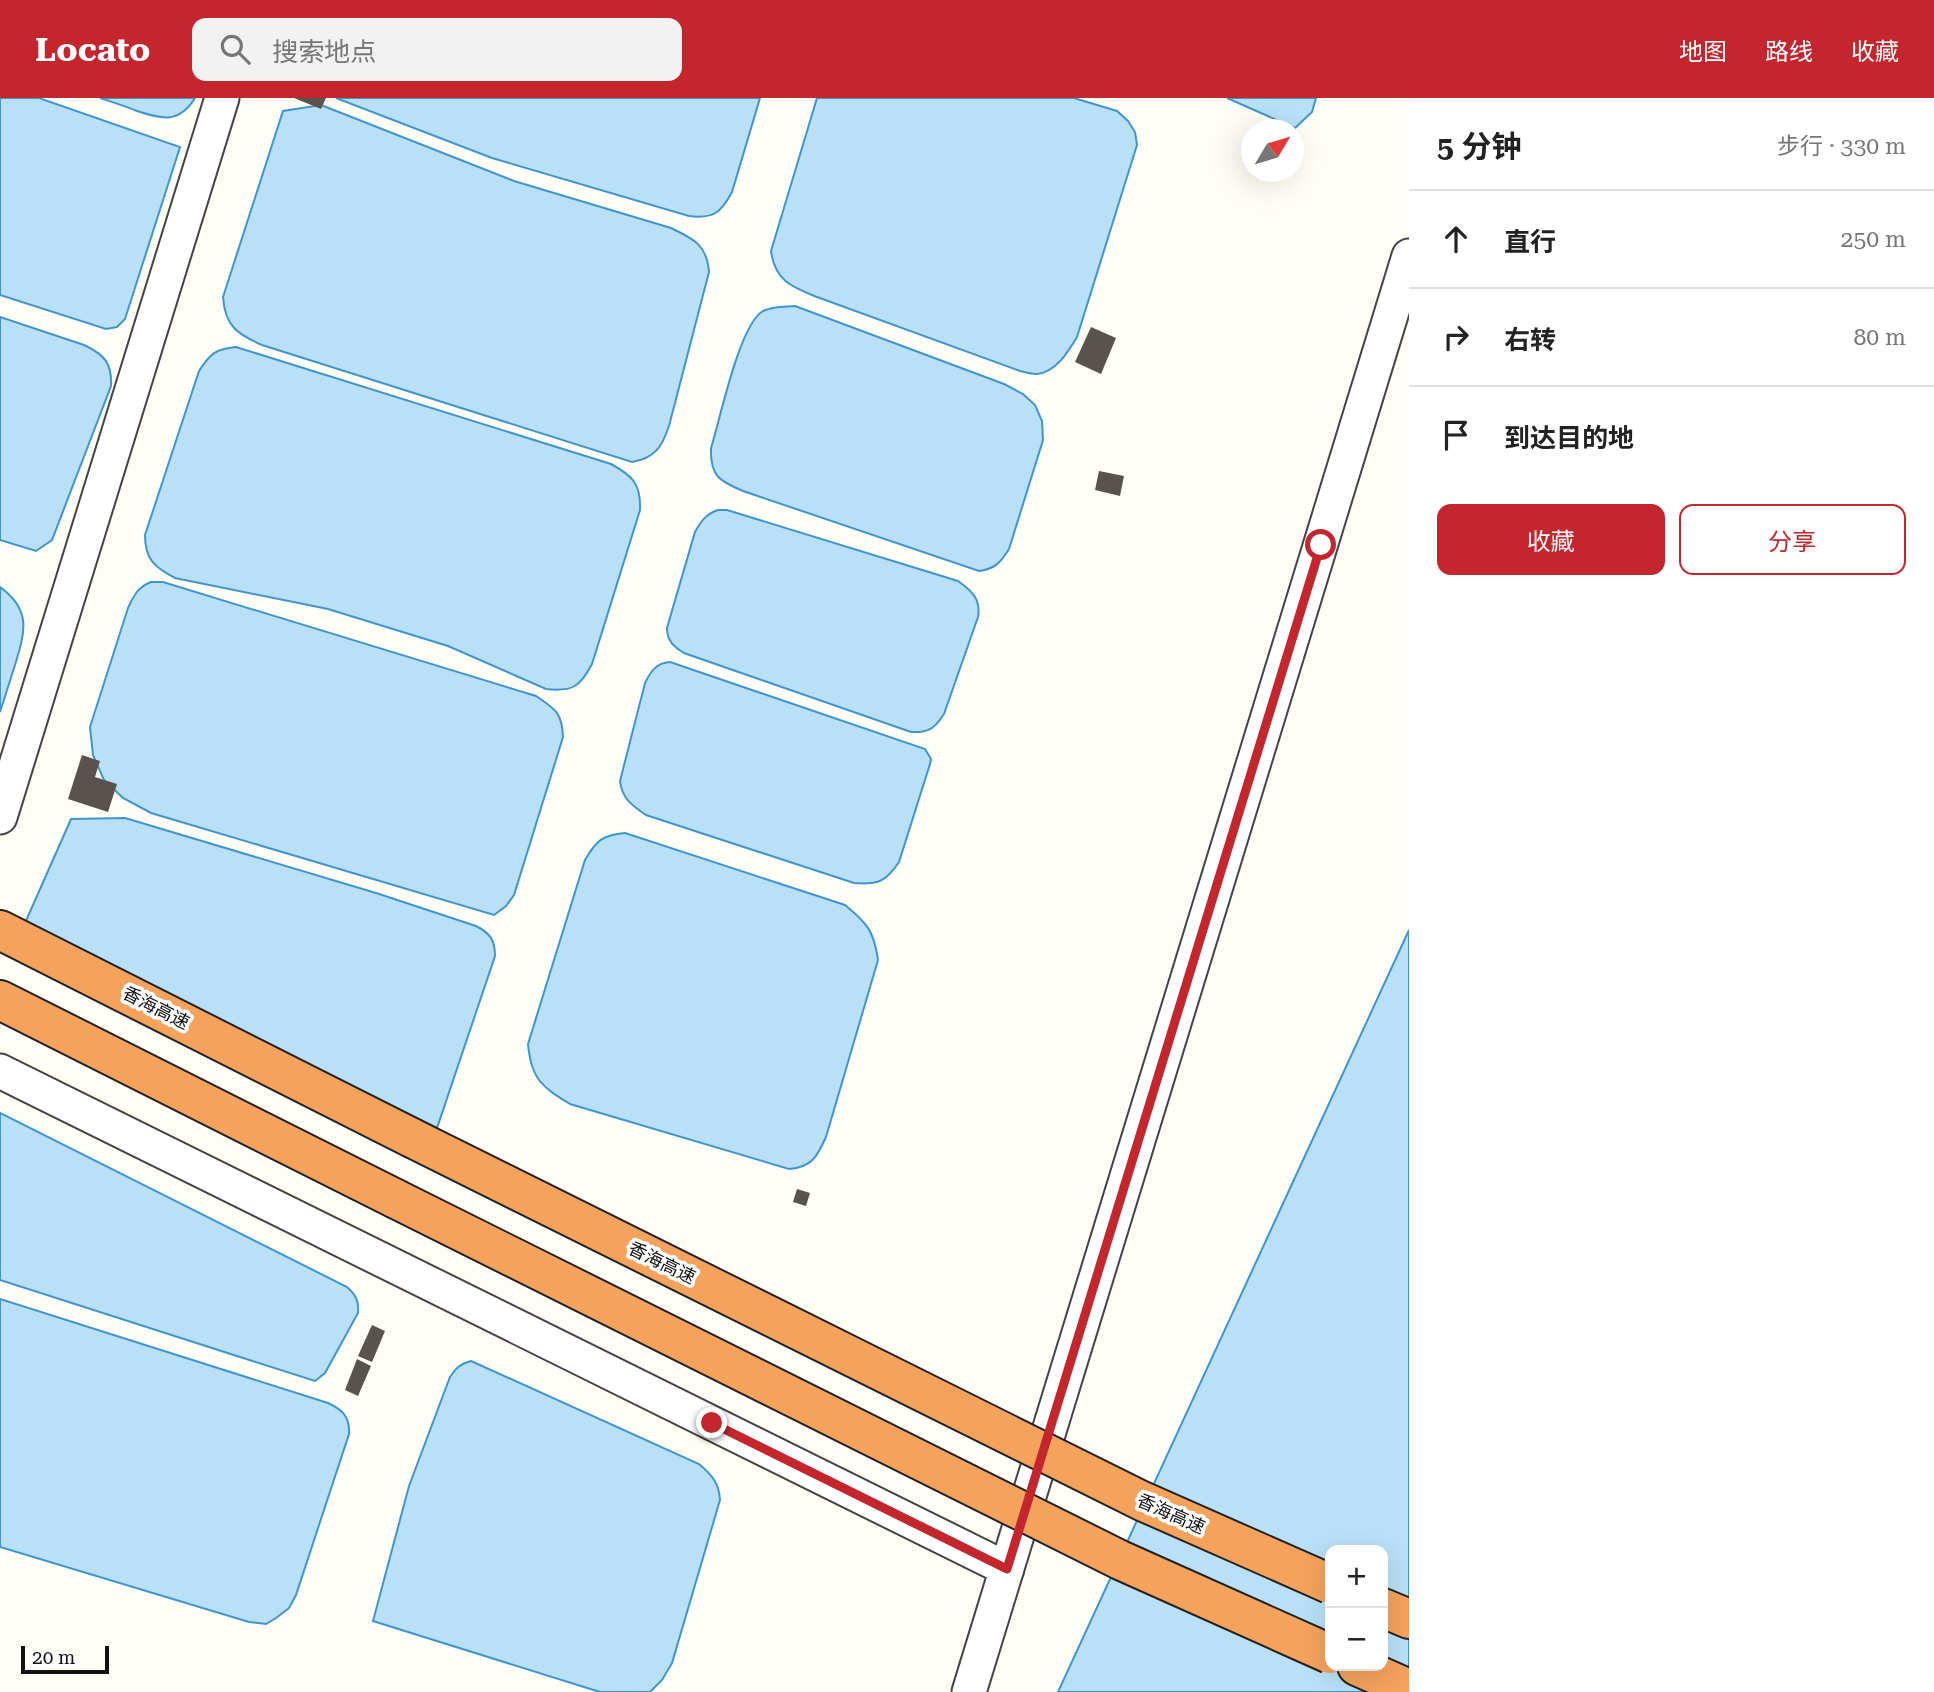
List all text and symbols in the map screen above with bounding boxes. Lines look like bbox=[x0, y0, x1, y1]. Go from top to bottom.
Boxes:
search box bbox=[192, 18, 682, 81]
text: Locato bbox=[35, 30, 150, 69]
icon: search bbox=[216, 30, 254, 68]
text: 搜索地点 bbox=[272, 37, 376, 67]
text: 地图 bbox=[1679, 38, 1727, 66]
text: 路线 bbox=[1765, 38, 1813, 66]
text: 收藏 bbox=[1851, 38, 1899, 66]
north arrow bbox=[1241, 119, 1304, 182]
text: 5 分钟 bbox=[1437, 129, 1521, 164]
text: 步行 · 330 m bbox=[1777, 133, 1906, 160]
icon: ahead bbox=[1437, 220, 1475, 258]
text: 250 m bbox=[1841, 226, 1906, 253]
text: 直行 bbox=[1504, 227, 1556, 257]
icon: right bbox=[1437, 318, 1475, 356]
text: 80 m bbox=[1853, 324, 1906, 351]
text: 右转 bbox=[1504, 325, 1556, 355]
icon: arrive bbox=[1437, 416, 1475, 454]
text: 到达目的地 bbox=[1504, 423, 1634, 453]
button: 收藏 bbox=[1437, 504, 1665, 575]
button: 分享 bbox=[1679, 504, 1906, 575]
route start bbox=[1305, 529, 1336, 560]
street label: 香海高速 bbox=[119, 982, 193, 1033]
street label: 香海高速 bbox=[625, 1237, 699, 1288]
route end bbox=[696, 1407, 727, 1438]
street label: 香海高速 bbox=[1134, 1489, 1208, 1538]
map controls bbox=[1325, 1545, 1388, 1671]
button: + bbox=[1325, 1545, 1388, 1608]
button: − bbox=[1325, 1608, 1388, 1671]
scale bar bbox=[21, 1643, 108, 1675]
text: 20 m bbox=[32, 1646, 75, 1669]

